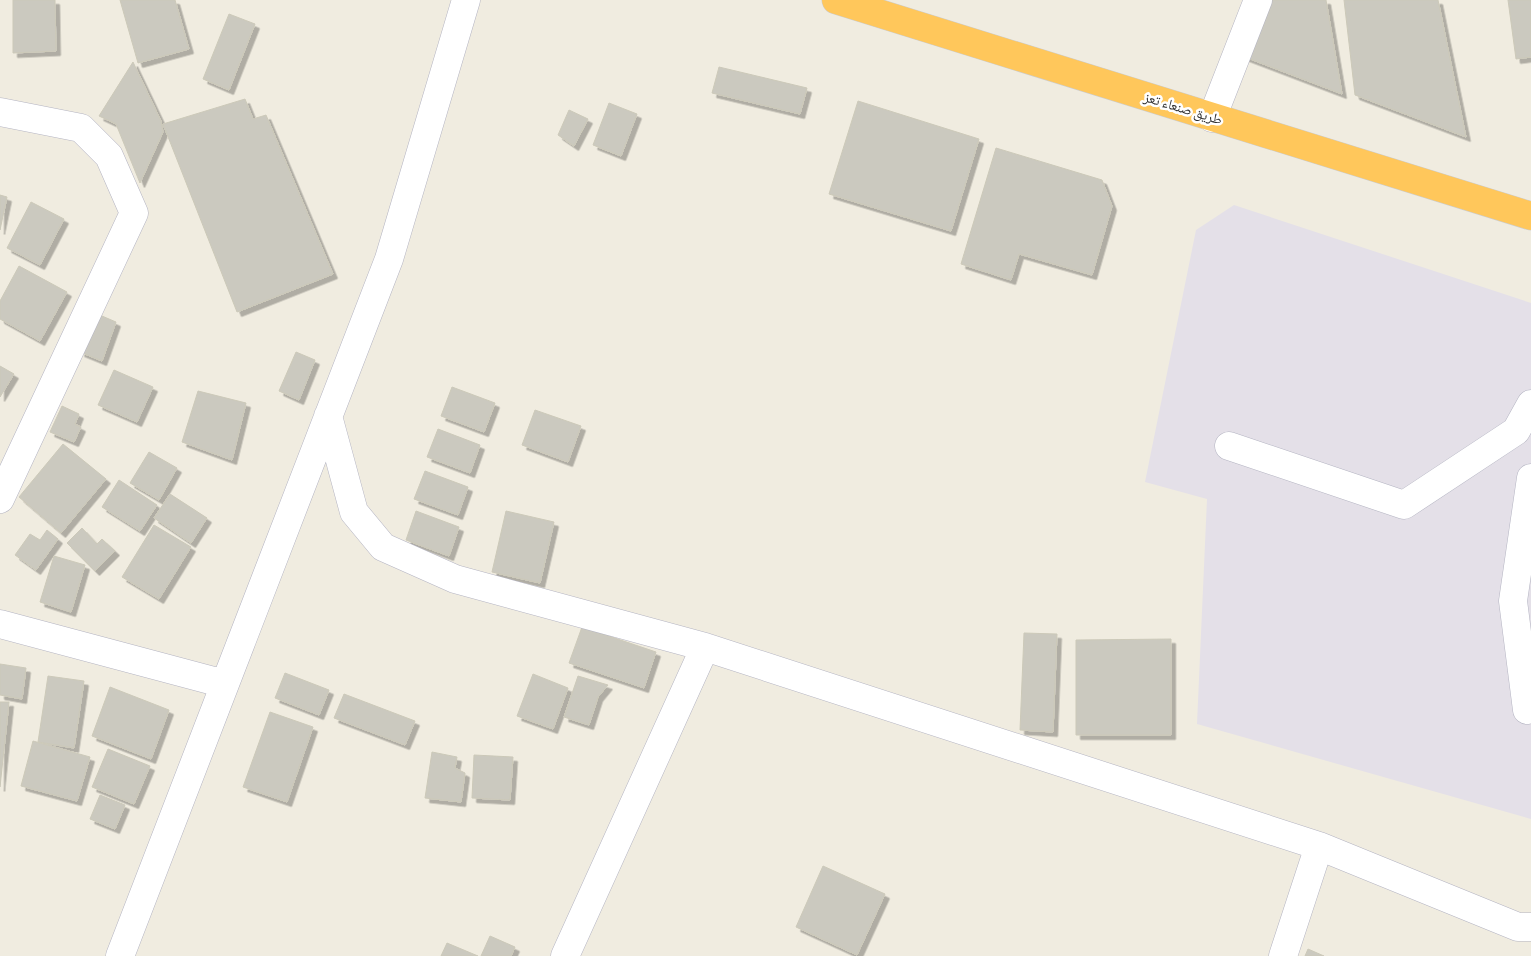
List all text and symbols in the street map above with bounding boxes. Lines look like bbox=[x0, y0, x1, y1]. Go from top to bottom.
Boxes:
street label: طريق صنعاء تعز bbox=[1140, 87, 1225, 130]

